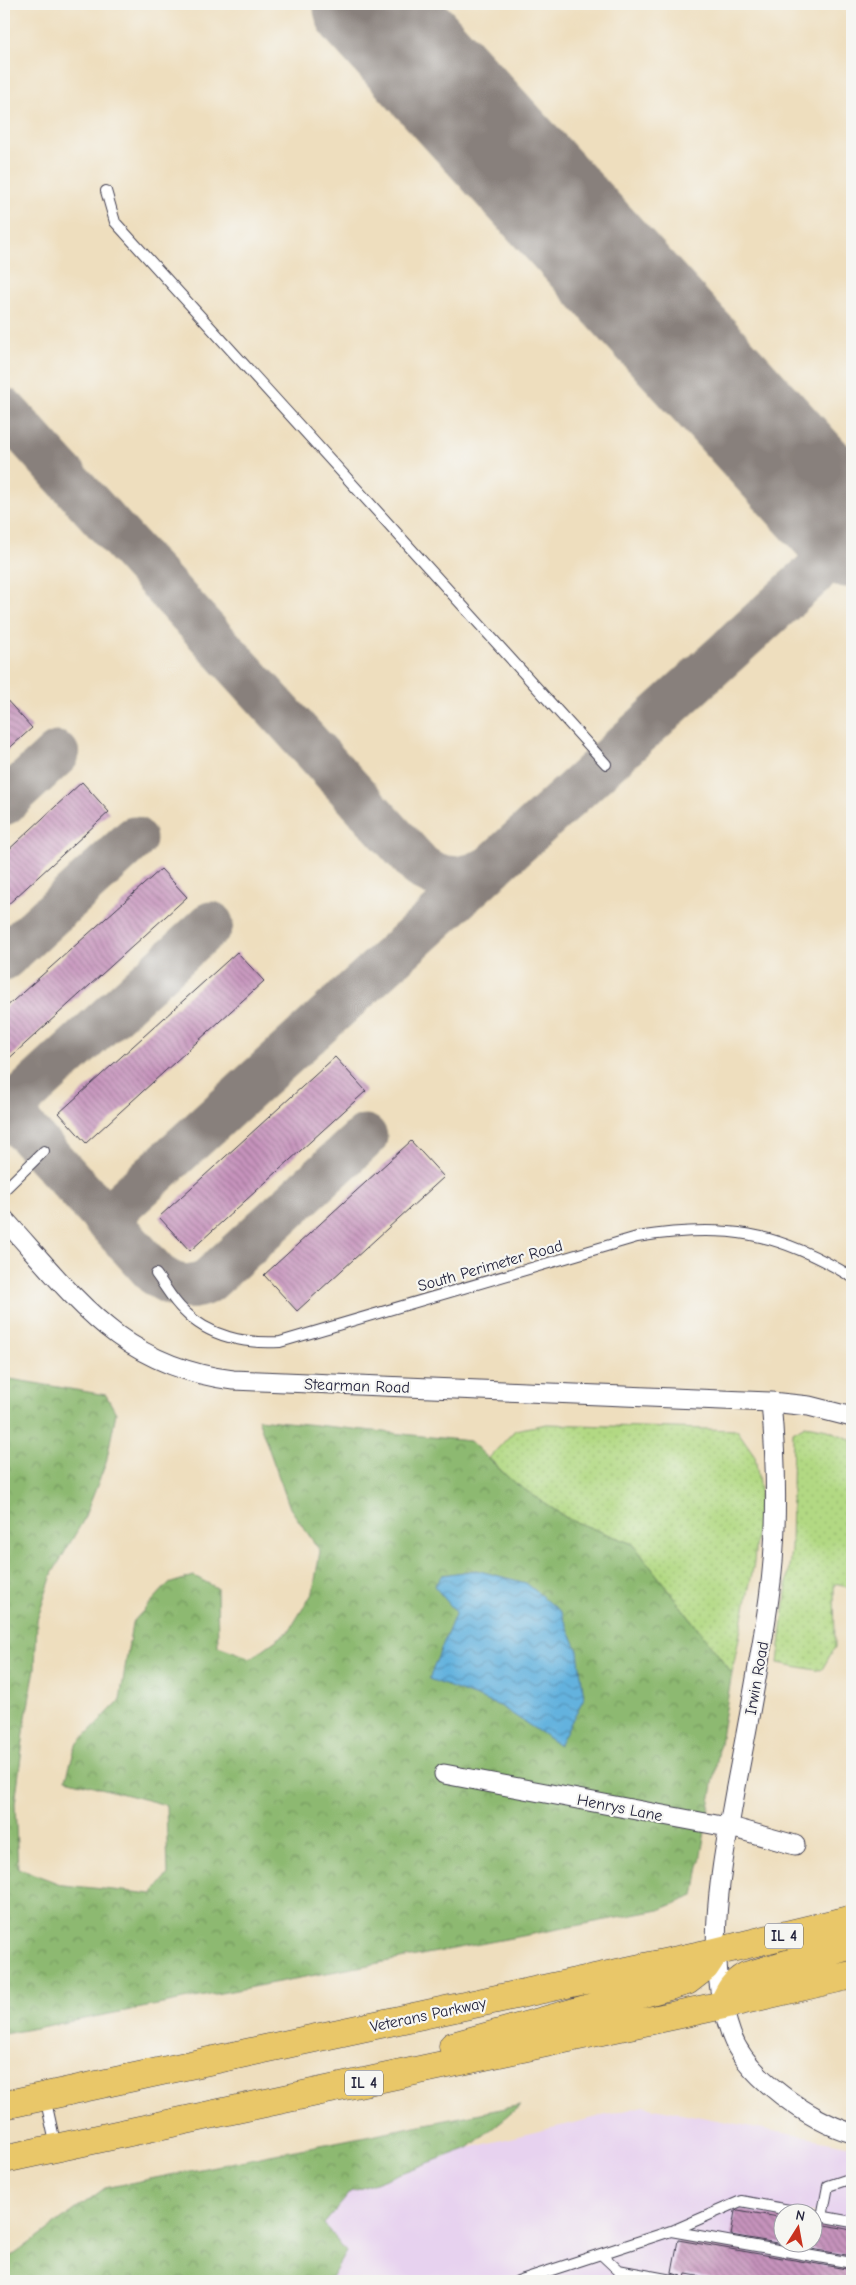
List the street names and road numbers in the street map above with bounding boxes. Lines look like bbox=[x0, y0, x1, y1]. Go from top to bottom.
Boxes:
street label: South Perimeter Road bbox=[416, 1237, 565, 1295]
street label: Stearman Road bbox=[304, 1375, 410, 1397]
street label: Irwin Road bbox=[742, 1640, 772, 1716]
street label: Henrys Lane bbox=[575, 1791, 664, 1825]
road number: IL 4 bbox=[765, 1924, 803, 1948]
street label: Veterans Parkway bbox=[369, 1994, 489, 2036]
road number: IL 4 bbox=[345, 2070, 383, 2096]

